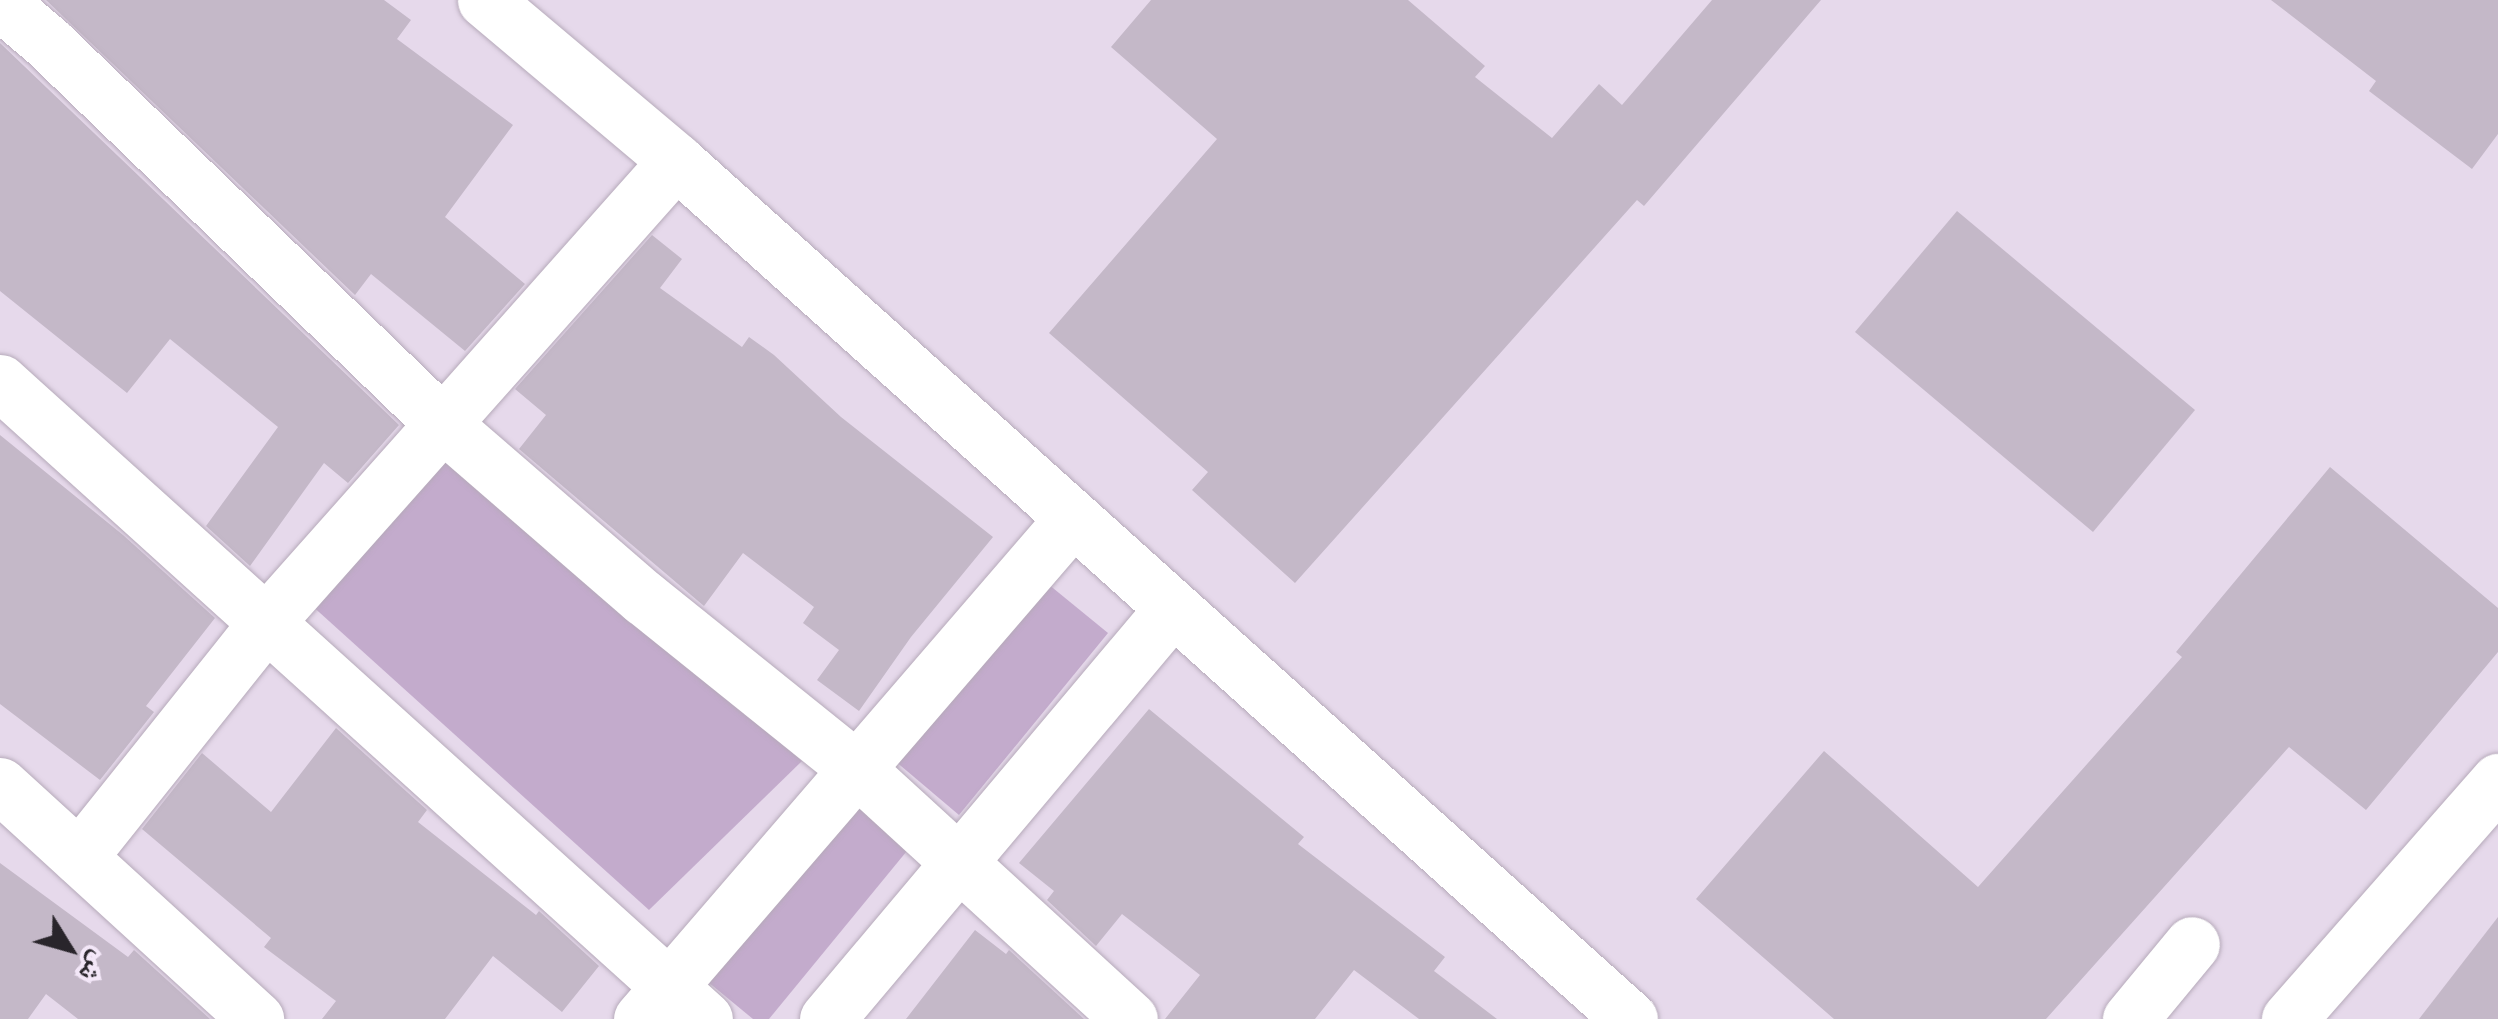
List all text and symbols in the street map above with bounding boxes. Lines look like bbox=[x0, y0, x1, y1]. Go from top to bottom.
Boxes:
north arrow bbox=[20, 899, 120, 999]
text: ش bbox=[72, 946, 116, 989]

